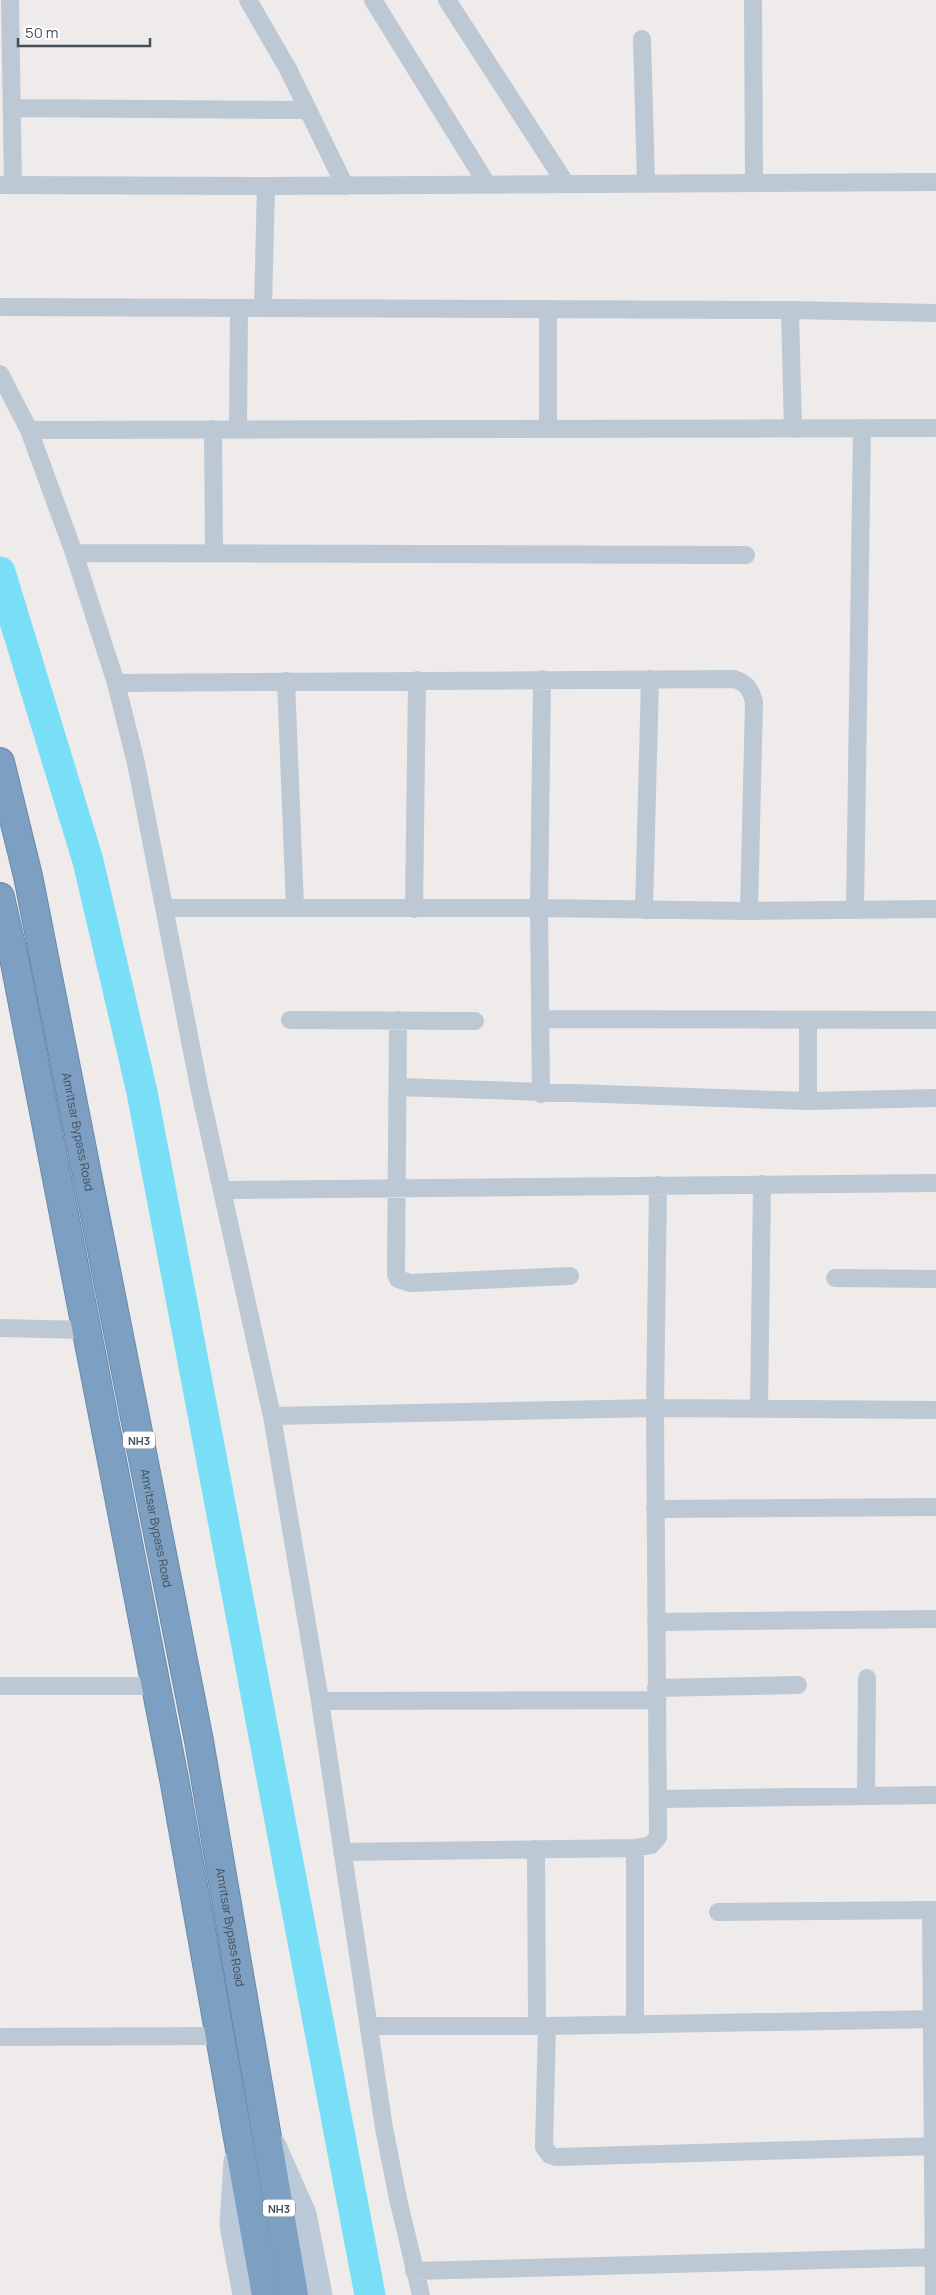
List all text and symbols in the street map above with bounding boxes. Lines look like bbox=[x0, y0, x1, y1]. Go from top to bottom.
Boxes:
scale bar bbox=[18, 15, 150, 47]
text: 50 m bbox=[25, 22, 59, 43]
street label: Amritsar Bypass Road bbox=[59, 1071, 99, 1192]
road number: NH3 bbox=[123, 1432, 155, 1448]
street label: Amritsar Bypass Road bbox=[137, 1467, 177, 1589]
street label: Amritsar Bypass Road bbox=[212, 1866, 249, 1988]
road number: NH3 bbox=[263, 2200, 295, 2216]

